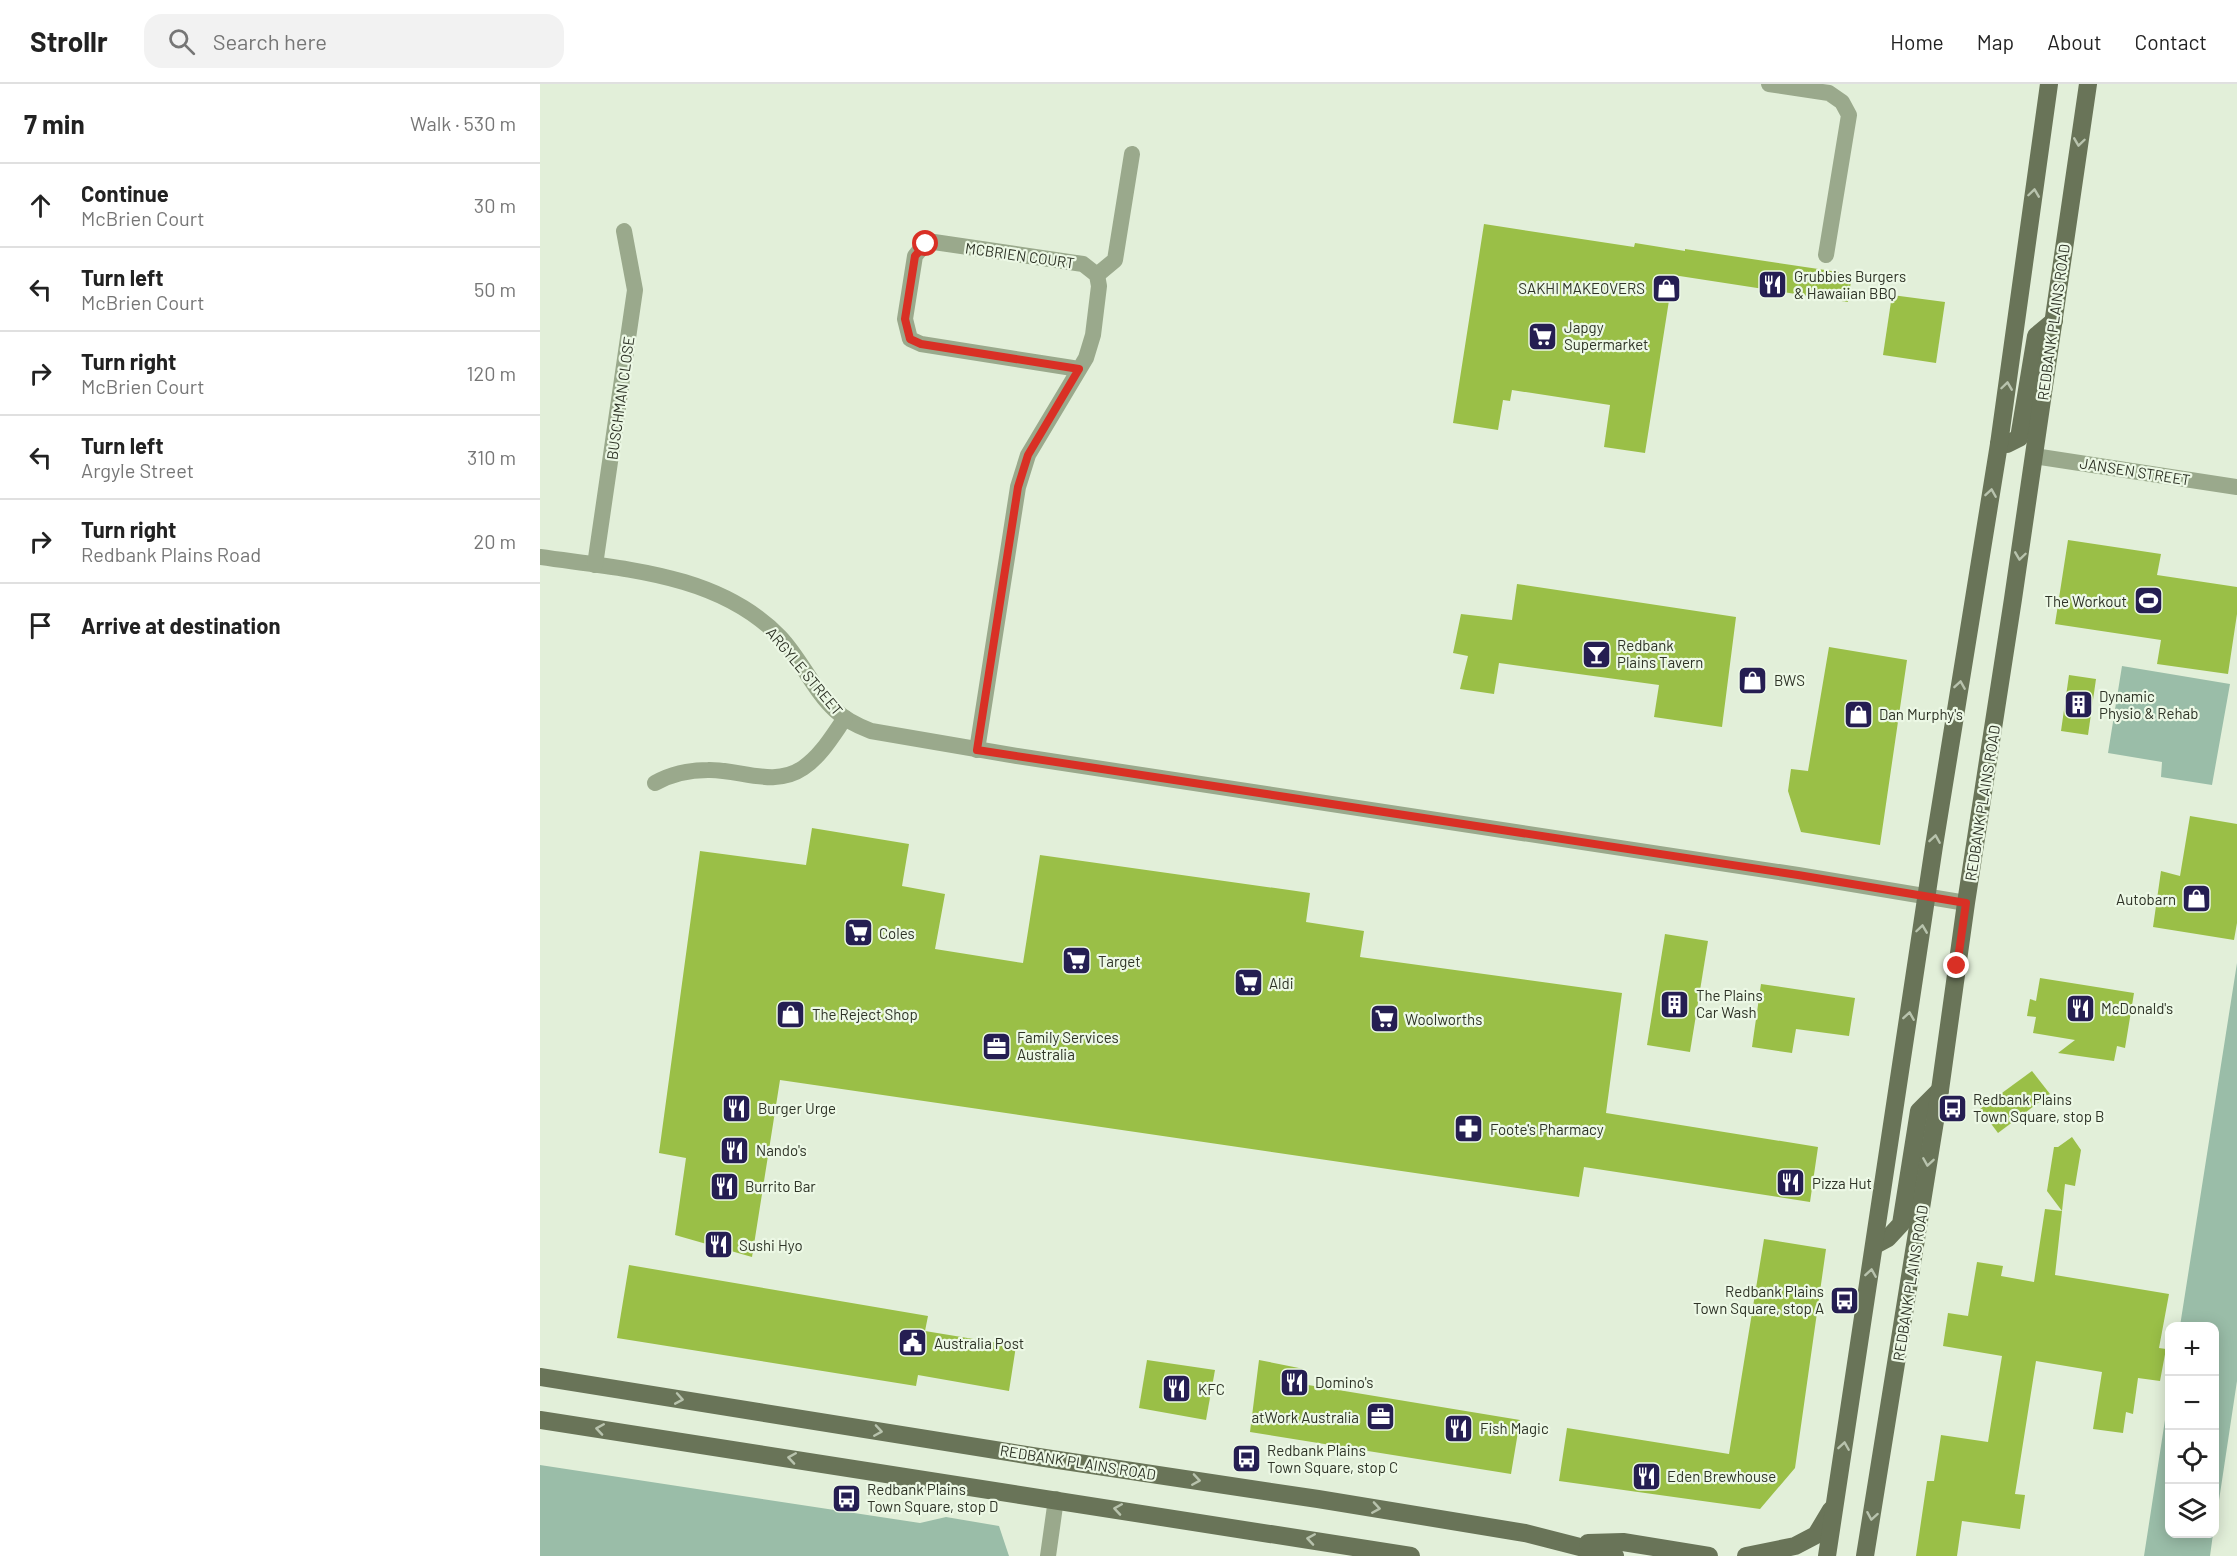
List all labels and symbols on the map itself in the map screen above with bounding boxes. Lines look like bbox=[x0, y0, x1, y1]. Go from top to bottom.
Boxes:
one-way arrow bbox=[2074, 137, 2086, 146]
one-way arrow bbox=[2027, 188, 2039, 198]
route start bbox=[912, 230, 938, 256]
street label: MCBRIEN COURT bbox=[964, 238, 1076, 272]
street label: REDBANK PLAINS ROAD bbox=[2033, 243, 2073, 401]
place label: Grubbies Burgers & Hawaiian BBQ bbox=[1794, 267, 1906, 302]
restaurant icon: Grubbies Burgers & Hawaiian BBQ bbox=[1757, 269, 1789, 301]
shop icon: SAKHI MAKEOVERS bbox=[1650, 272, 1682, 304]
place label: SAKHI MAKEOVERS bbox=[1518, 279, 1645, 297]
place label: Japgy Supermarket bbox=[1564, 318, 1649, 353]
supermarket icon: Japgy Supermarket bbox=[1527, 320, 1559, 352]
street label: BUSCHMAN CLOSE bbox=[602, 335, 638, 461]
one-way arrow bbox=[2000, 382, 2013, 391]
street label: JANSEN STREET bbox=[2078, 453, 2192, 489]
one-way arrow bbox=[1984, 488, 1997, 498]
one-way arrow bbox=[2014, 551, 2026, 560]
sports icon: The Workout bbox=[2132, 585, 2164, 617]
place label: The Workout bbox=[2045, 592, 2127, 610]
street label: ARGYLE STREET bbox=[763, 623, 847, 719]
place label: Redbank Plains Tavern bbox=[1617, 636, 1703, 671]
bar icon: Redbank Plains Tavern bbox=[1580, 638, 1612, 670]
shop icon: BWS bbox=[1737, 664, 1769, 696]
place label: BWS bbox=[1774, 671, 1805, 689]
one-way arrow bbox=[1953, 681, 1965, 690]
place label: Dynamic Physio & Rehab bbox=[2099, 687, 2198, 722]
building icon: Dynamic Physio & Rehab bbox=[2062, 689, 2094, 721]
shop icon: Dan Murphy's bbox=[1842, 698, 1874, 730]
place label: Dan Murphy's bbox=[1879, 705, 1963, 723]
street label: REDBANK PLAINS ROAD bbox=[1961, 724, 2003, 882]
one-way arrow bbox=[1928, 834, 1940, 844]
shop icon: Autobarn bbox=[2181, 883, 2213, 915]
place label: Autobarn bbox=[2116, 890, 2176, 908]
supermarket icon: Coles bbox=[842, 917, 874, 949]
place label: Coles bbox=[879, 924, 915, 942]
one-way arrow bbox=[1915, 924, 1927, 933]
supermarket icon: Target bbox=[1061, 945, 1093, 977]
place label: Target bbox=[1098, 952, 1141, 970]
route end bbox=[1943, 952, 1969, 978]
supermarket icon: Aldi bbox=[1232, 967, 1264, 999]
place label: Aldi bbox=[1269, 974, 1294, 992]
place label: The Plains Car Wash bbox=[1696, 986, 1763, 1021]
building icon: The Plains Car Wash bbox=[1659, 988, 1691, 1020]
restaurant icon: McDonald's bbox=[2064, 992, 2096, 1024]
shop icon: The Reject Shop bbox=[775, 998, 807, 1030]
place label: McDonald's bbox=[2101, 999, 2173, 1017]
supermarket icon: Woolworths bbox=[1368, 1003, 1400, 1035]
place label: The Reject Shop bbox=[812, 1005, 918, 1023]
place label: Woolworths bbox=[1405, 1010, 1482, 1028]
one-way arrow bbox=[1902, 1011, 1915, 1021]
place label: Family Services Australia bbox=[1017, 1028, 1119, 1063]
office icon: Family Services Australia bbox=[980, 1030, 1012, 1062]
place label: Redbank Plains Town Square, stop B bbox=[1973, 1090, 2104, 1125]
restaurant icon: Burger Urge bbox=[721, 1092, 753, 1124]
bus stop icon: Redbank Plains Town Square, stop B bbox=[1936, 1092, 1968, 1124]
place label: Burger Urge bbox=[758, 1099, 836, 1117]
pharmacy icon: Foote's Pharmacy bbox=[1453, 1113, 1485, 1145]
place label: Foote's Pharmacy bbox=[1490, 1120, 1604, 1138]
restaurant icon: Nando's bbox=[719, 1134, 751, 1166]
place label: Nando's bbox=[756, 1141, 807, 1159]
one-way arrow bbox=[1923, 1158, 1935, 1167]
restaurant icon: Pizza Hut bbox=[1775, 1167, 1807, 1199]
restaurant icon: Burrito Bar bbox=[708, 1170, 740, 1202]
place label: Pizza Hut bbox=[1812, 1174, 1872, 1192]
place label: Burrito Bar bbox=[745, 1177, 816, 1195]
street label: REDBANK PLAINS ROAD bbox=[1889, 1204, 1931, 1362]
restaurant icon: Sushi Hyo bbox=[702, 1229, 734, 1261]
place label: Sushi Hyo bbox=[739, 1236, 803, 1254]
one-way arrow bbox=[1864, 1268, 1876, 1278]
place label: Redbank Plains Town Square, stop A bbox=[1693, 1282, 1824, 1317]
bus stop icon: Redbank Plains Town Square, stop A bbox=[1829, 1284, 1861, 1316]
public building icon: Australia Post bbox=[897, 1327, 929, 1359]
place label: Australia Post bbox=[934, 1334, 1024, 1352]
restaurant icon: Domino's bbox=[1278, 1366, 1310, 1398]
restaurant icon: KFC bbox=[1161, 1373, 1193, 1405]
place label: Domino's bbox=[1315, 1373, 1373, 1391]
place label: KFC bbox=[1198, 1380, 1225, 1398]
one-way arrow bbox=[674, 1393, 684, 1405]
office icon: atWork Australia bbox=[1364, 1401, 1396, 1433]
place label: atWork Australia bbox=[1252, 1408, 1359, 1426]
restaurant icon: Fish Magic bbox=[1443, 1412, 1475, 1444]
place label: Fish Magic bbox=[1480, 1419, 1549, 1437]
one-way arrow bbox=[595, 1423, 604, 1435]
one-way arrow bbox=[873, 1425, 882, 1437]
street label: REDBANK PLAINS ROAD bbox=[999, 1441, 1157, 1483]
place label: Redbank Plains Town Square, stop C bbox=[1267, 1441, 1398, 1476]
one-way arrow bbox=[1837, 1442, 1849, 1451]
bus stop icon: Redbank Plains Town Square, stop C bbox=[1230, 1443, 1262, 1475]
one-way arrow bbox=[788, 1453, 797, 1465]
restaurant icon: Eden Brewhouse bbox=[1630, 1460, 1662, 1492]
place label: Eden Brewhouse bbox=[1667, 1467, 1776, 1485]
one-way arrow bbox=[1191, 1474, 1200, 1486]
place label: Redbank Plains Town Square, stop D bbox=[867, 1480, 998, 1515]
bus stop icon: Redbank Plains Town Square, stop D bbox=[830, 1482, 862, 1514]
one-way arrow bbox=[1371, 1501, 1381, 1514]
one-way arrow bbox=[1113, 1503, 1123, 1516]
one-way arrow bbox=[1866, 1511, 1878, 1520]
one-way arrow bbox=[1306, 1534, 1315, 1546]

